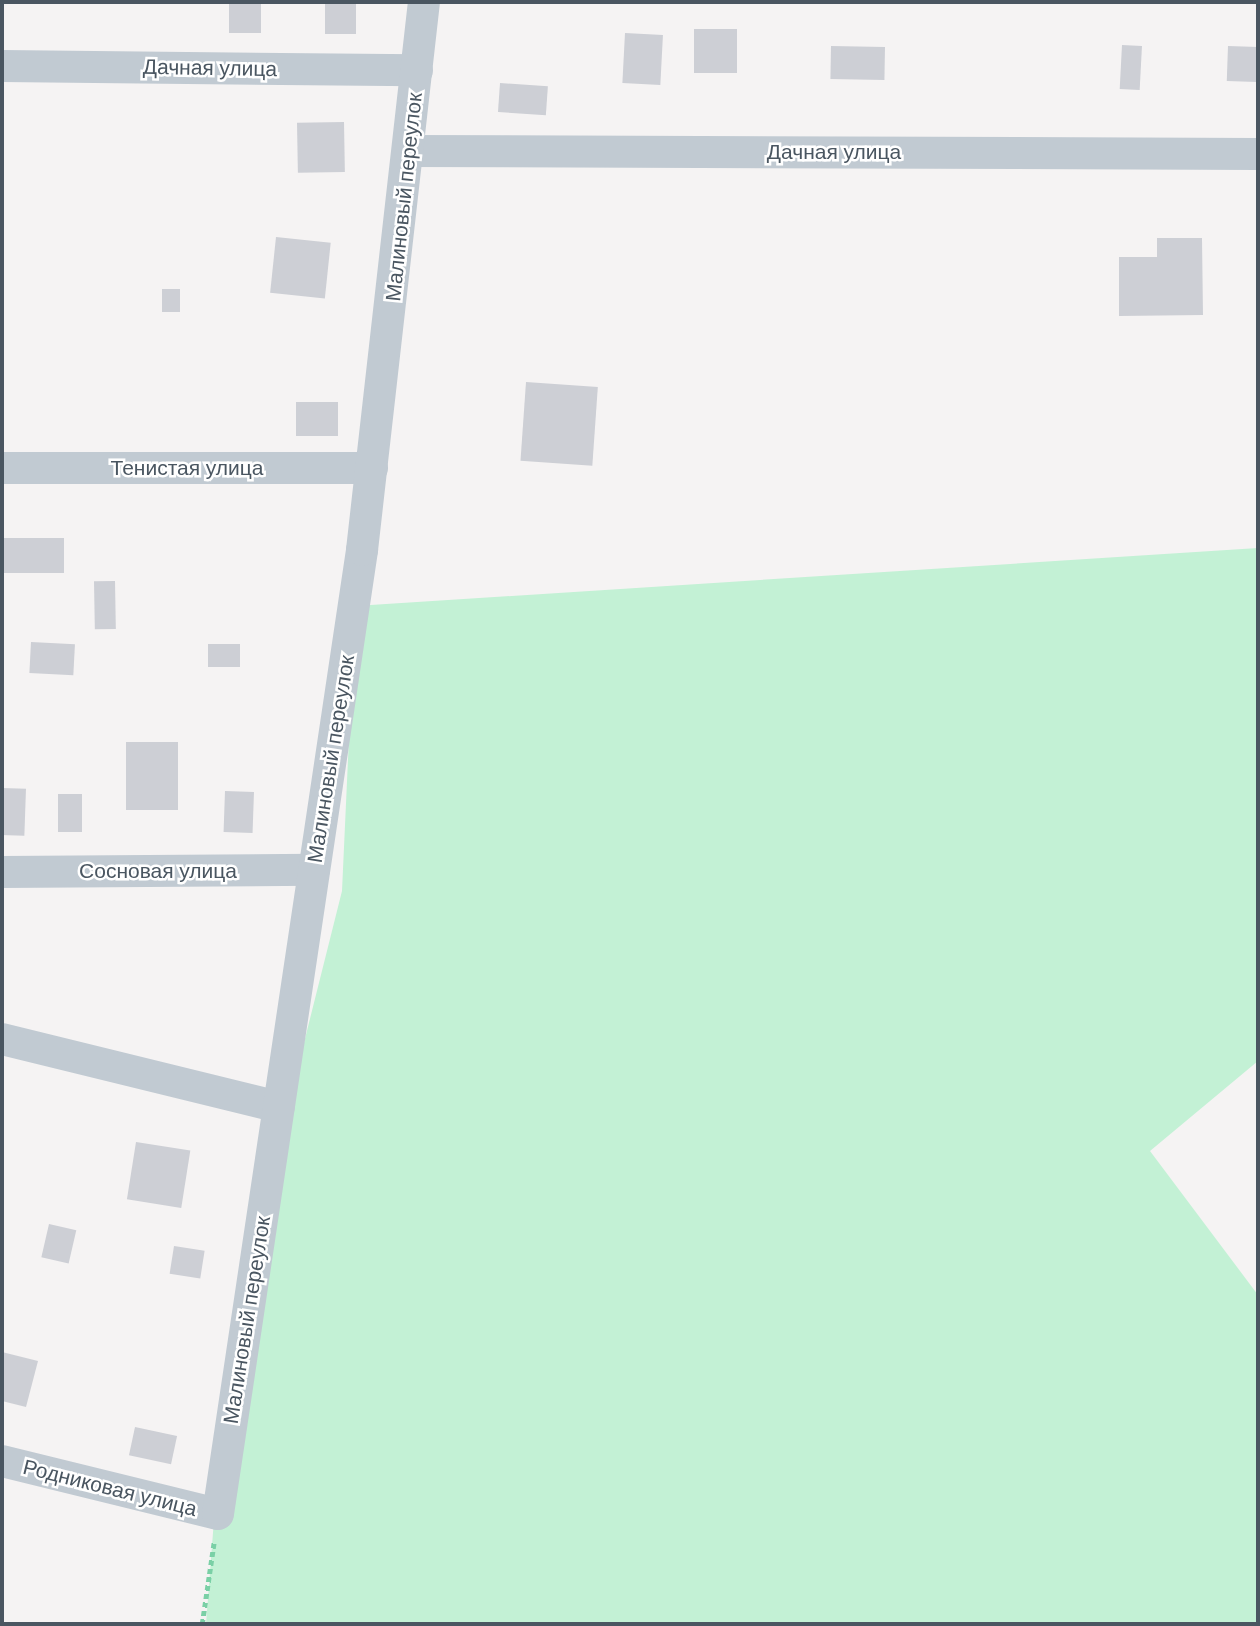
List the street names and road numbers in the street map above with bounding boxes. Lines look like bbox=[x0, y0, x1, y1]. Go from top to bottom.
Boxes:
street label: Дачная улица bbox=[143, 54, 277, 82]
street label: Малиновый переулок bbox=[381, 91, 427, 303]
street label: Дачная улица bbox=[767, 139, 901, 165]
street label: Тенистая улица bbox=[111, 455, 263, 481]
street label: Малиновый переулок bbox=[302, 653, 360, 865]
street label: Сосновая улица bbox=[79, 858, 237, 884]
street label: Малиновый переулок bbox=[218, 1214, 276, 1426]
street label: Родниковая улица bbox=[20, 1454, 200, 1522]

